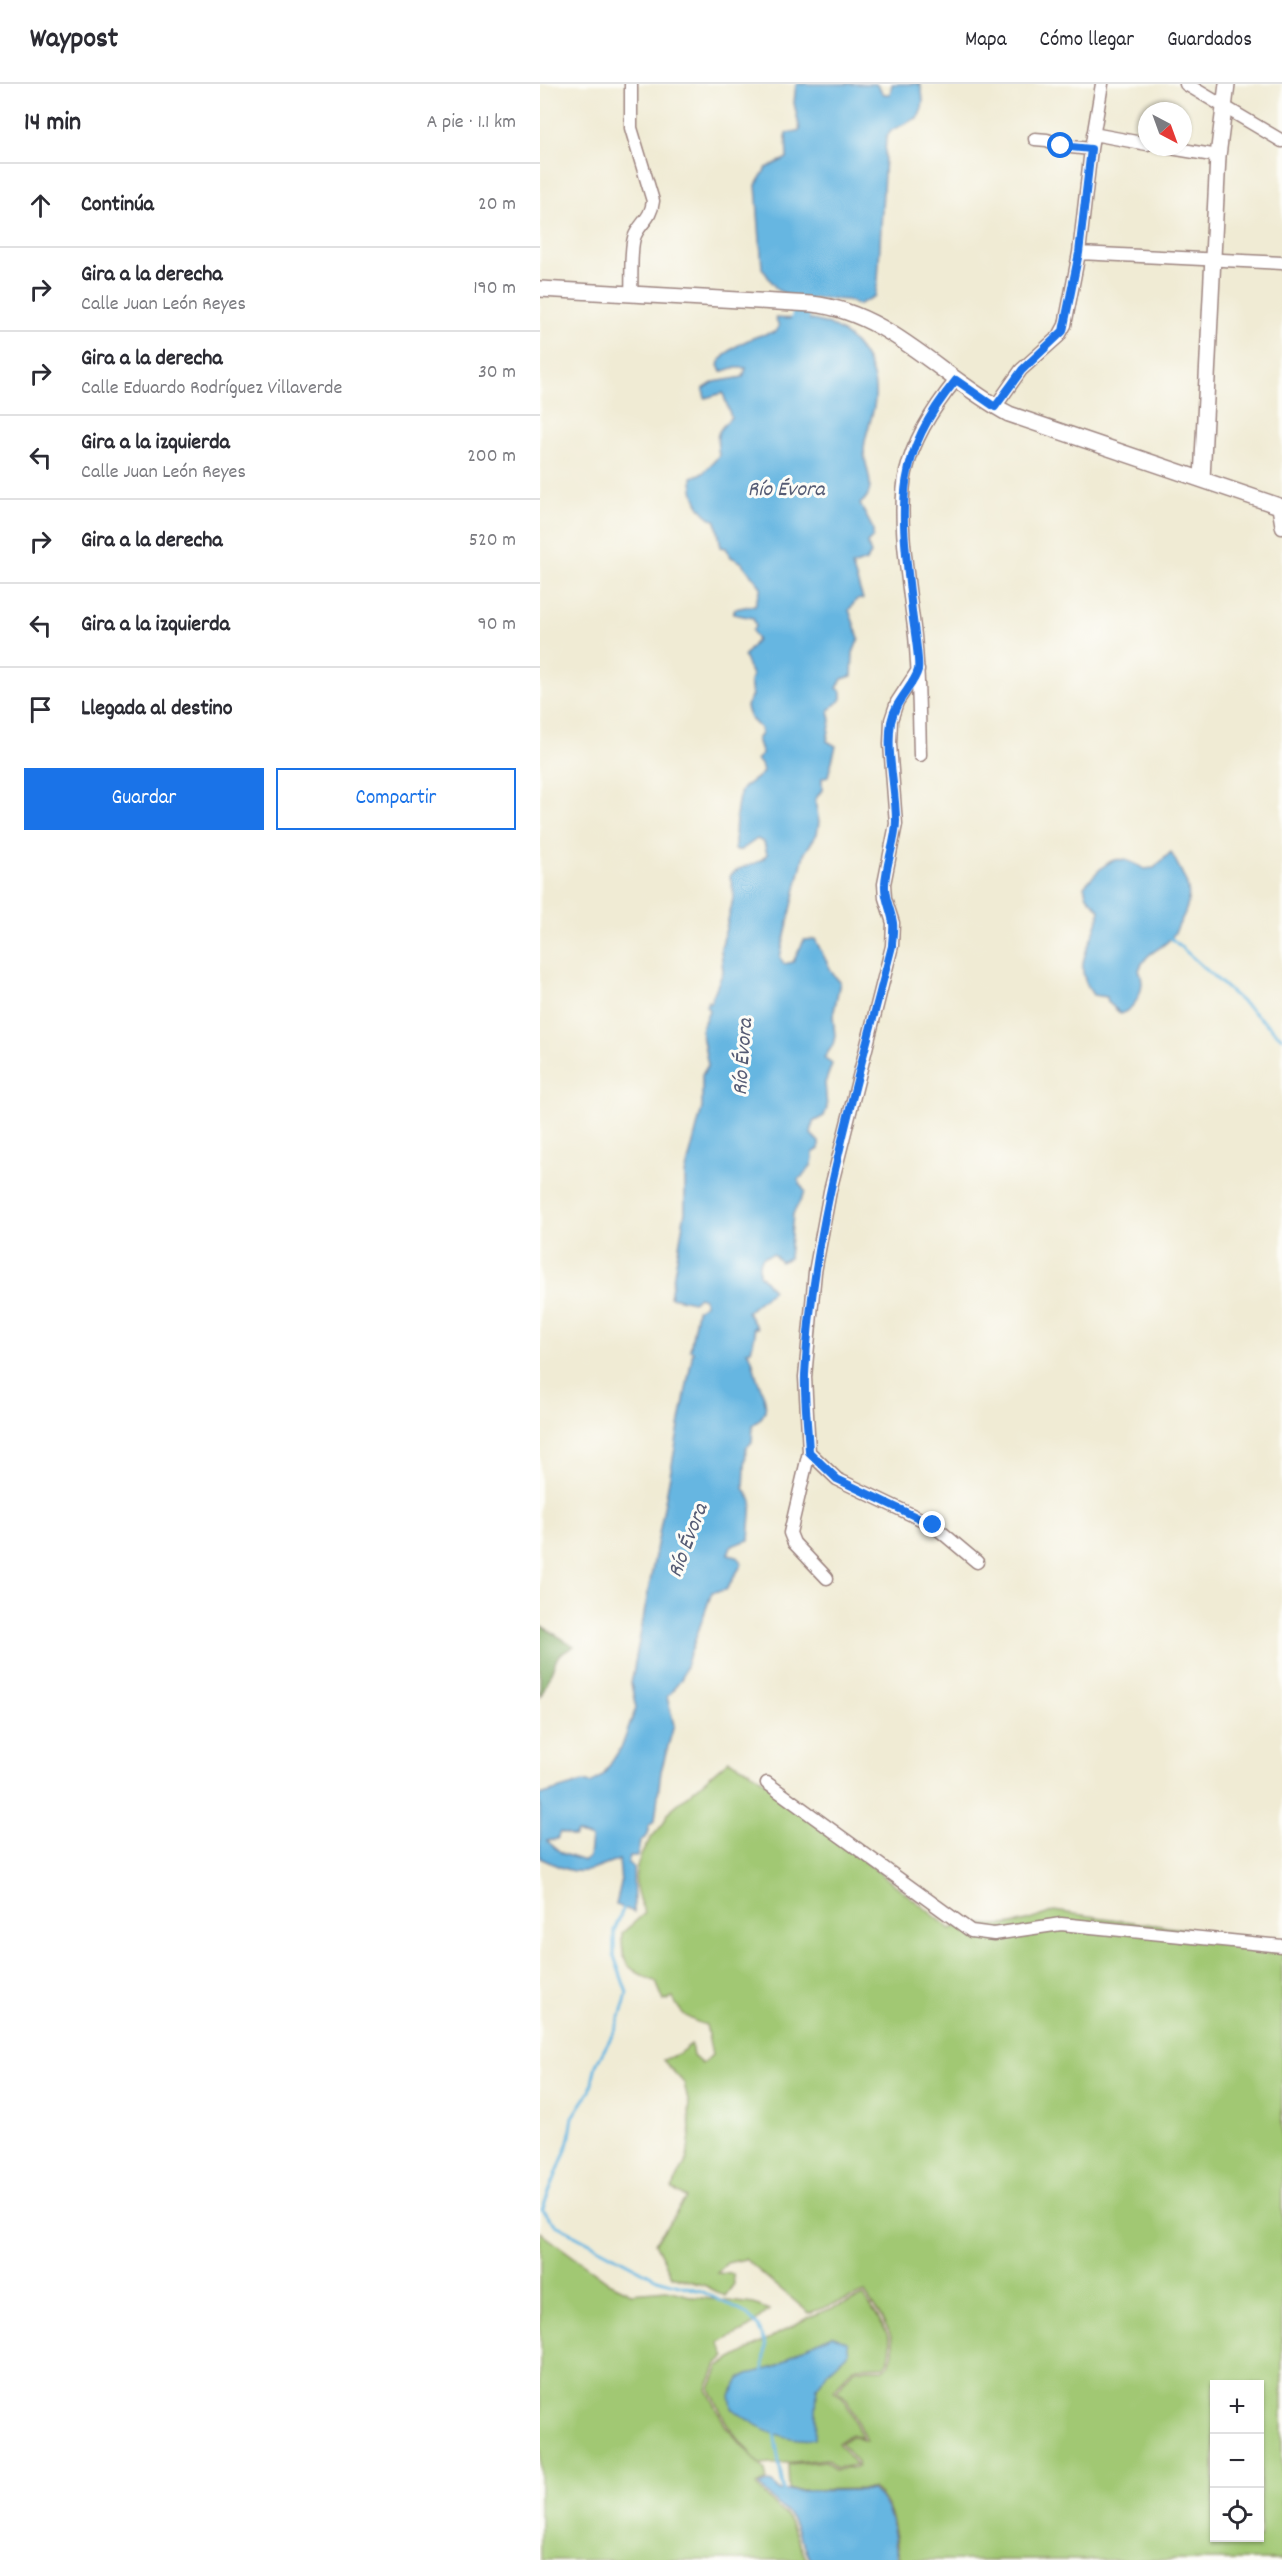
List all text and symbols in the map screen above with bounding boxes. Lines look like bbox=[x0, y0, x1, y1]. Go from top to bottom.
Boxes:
text: Waypost bbox=[30, 21, 118, 61]
text: Mapa bbox=[965, 26, 1007, 56]
text: Cómo llegar bbox=[1040, 26, 1134, 56]
text: Guardados bbox=[1167, 26, 1252, 56]
north arrow bbox=[1138, 102, 1192, 156]
text: 14 min bbox=[24, 105, 81, 142]
text: A pie · 1.1 km bbox=[426, 109, 516, 137]
route start bbox=[1047, 132, 1073, 158]
icon: ahead bbox=[24, 189, 57, 222]
text: Continúa bbox=[81, 190, 154, 221]
text: 20 m bbox=[478, 191, 516, 219]
text: Gira a la derecha bbox=[81, 260, 223, 291]
icon: right bbox=[24, 273, 57, 306]
text: 190 m bbox=[473, 275, 516, 303]
text: Calle Juan León Reyes bbox=[81, 291, 246, 319]
text: Gira a la derecha bbox=[81, 344, 223, 375]
icon: right bbox=[24, 357, 57, 390]
text: 30 m bbox=[478, 359, 516, 387]
text: Calle Eduardo Rodríguez Villaverde bbox=[81, 375, 342, 403]
text: Gira a la izquierda bbox=[81, 428, 230, 459]
icon: left bbox=[24, 441, 57, 474]
text: 200 m bbox=[467, 443, 516, 471]
text: Calle Juan León Reyes bbox=[81, 459, 246, 487]
water label: Río Évora bbox=[747, 475, 826, 506]
icon: right bbox=[24, 525, 57, 558]
text: Gira a la derecha bbox=[81, 526, 223, 557]
text: 520 m bbox=[469, 527, 516, 555]
icon: left bbox=[24, 609, 57, 642]
text: Gira a la izquierda bbox=[81, 610, 230, 641]
text: 90 m bbox=[478, 611, 516, 639]
icon: arrive bbox=[24, 693, 57, 726]
text: Llegada al destino bbox=[81, 694, 233, 725]
button: Guardar bbox=[24, 768, 264, 830]
button: Compartir bbox=[276, 768, 516, 830]
water label: Río Évora bbox=[726, 1016, 762, 1097]
water label: Río Évora bbox=[661, 1498, 718, 1583]
route end bbox=[919, 1511, 945, 1537]
map controls bbox=[1210, 2380, 1264, 2542]
button: + bbox=[1210, 2380, 1264, 2434]
button: − bbox=[1210, 2434, 1264, 2488]
button: locate bbox=[1210, 2488, 1264, 2542]

